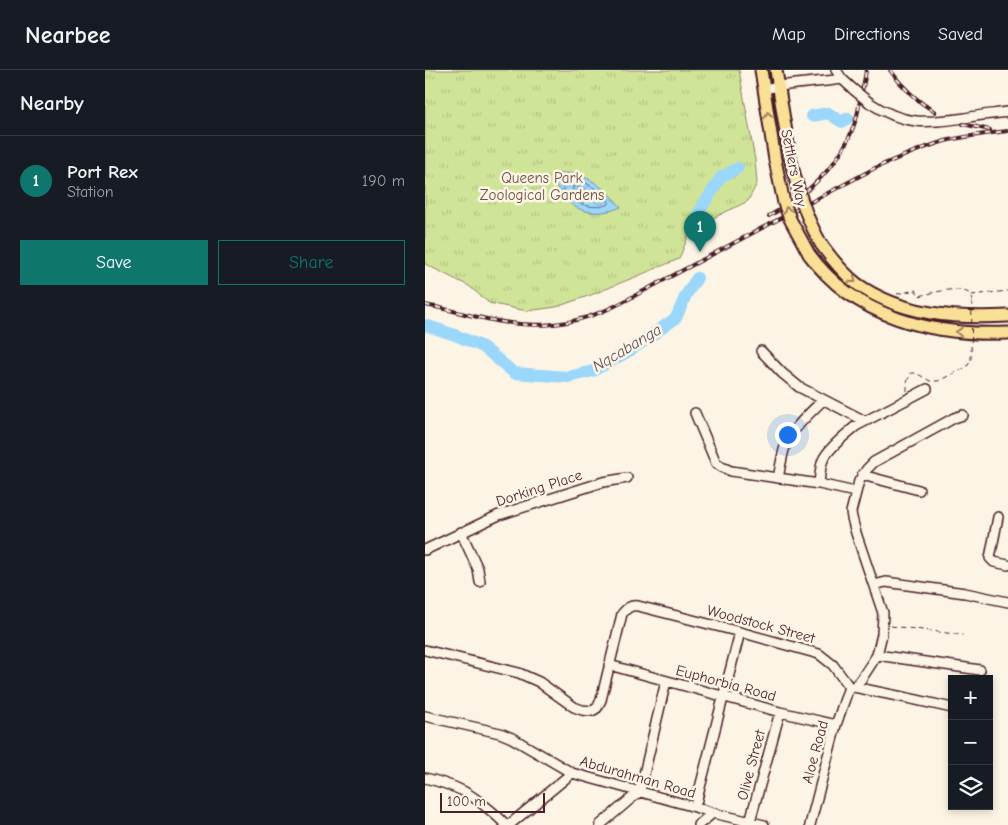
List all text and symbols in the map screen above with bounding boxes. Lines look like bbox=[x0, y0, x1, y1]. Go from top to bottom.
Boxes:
text: Nearbee bbox=[25, 21, 110, 49]
text: Map bbox=[772, 24, 806, 45]
text: Directions bbox=[834, 24, 910, 45]
text: Saved bbox=[938, 24, 983, 45]
text: Nearby bbox=[20, 91, 84, 115]
one-way arrow bbox=[763, 111, 773, 119]
street label: Settlers Way bbox=[777, 128, 811, 209]
text: Port Rex bbox=[67, 161, 138, 183]
park label: Queens Park Zoological Gardens bbox=[480, 169, 604, 204]
text: 1 bbox=[33, 172, 39, 190]
text: 190 m bbox=[362, 172, 405, 190]
text: Station bbox=[67, 183, 114, 201]
one-way arrow bbox=[783, 207, 793, 215]
pin: 1 bbox=[684, 211, 716, 252]
button: Save bbox=[20, 240, 208, 285]
button: Share bbox=[218, 240, 405, 285]
one-way arrow bbox=[848, 274, 857, 283]
water label: Nqcabanga bbox=[589, 320, 665, 376]
one-way arrow bbox=[955, 326, 963, 337]
your location bbox=[775, 422, 801, 448]
street label: Dorking Place bbox=[494, 465, 585, 510]
street label: Woodstock Street bbox=[705, 601, 818, 647]
street label: Euphorbia Road bbox=[674, 661, 778, 705]
map controls bbox=[948, 675, 993, 810]
button: + bbox=[948, 675, 993, 720]
street label: Aloe Road bbox=[798, 718, 832, 786]
button: − bbox=[948, 720, 993, 765]
street label: Olive Street bbox=[733, 727, 769, 802]
street label: Abdurahman Road bbox=[578, 752, 698, 802]
button: layers bbox=[948, 765, 993, 810]
scale bar bbox=[440, 790, 545, 813]
text: 100 m bbox=[447, 793, 486, 810]

